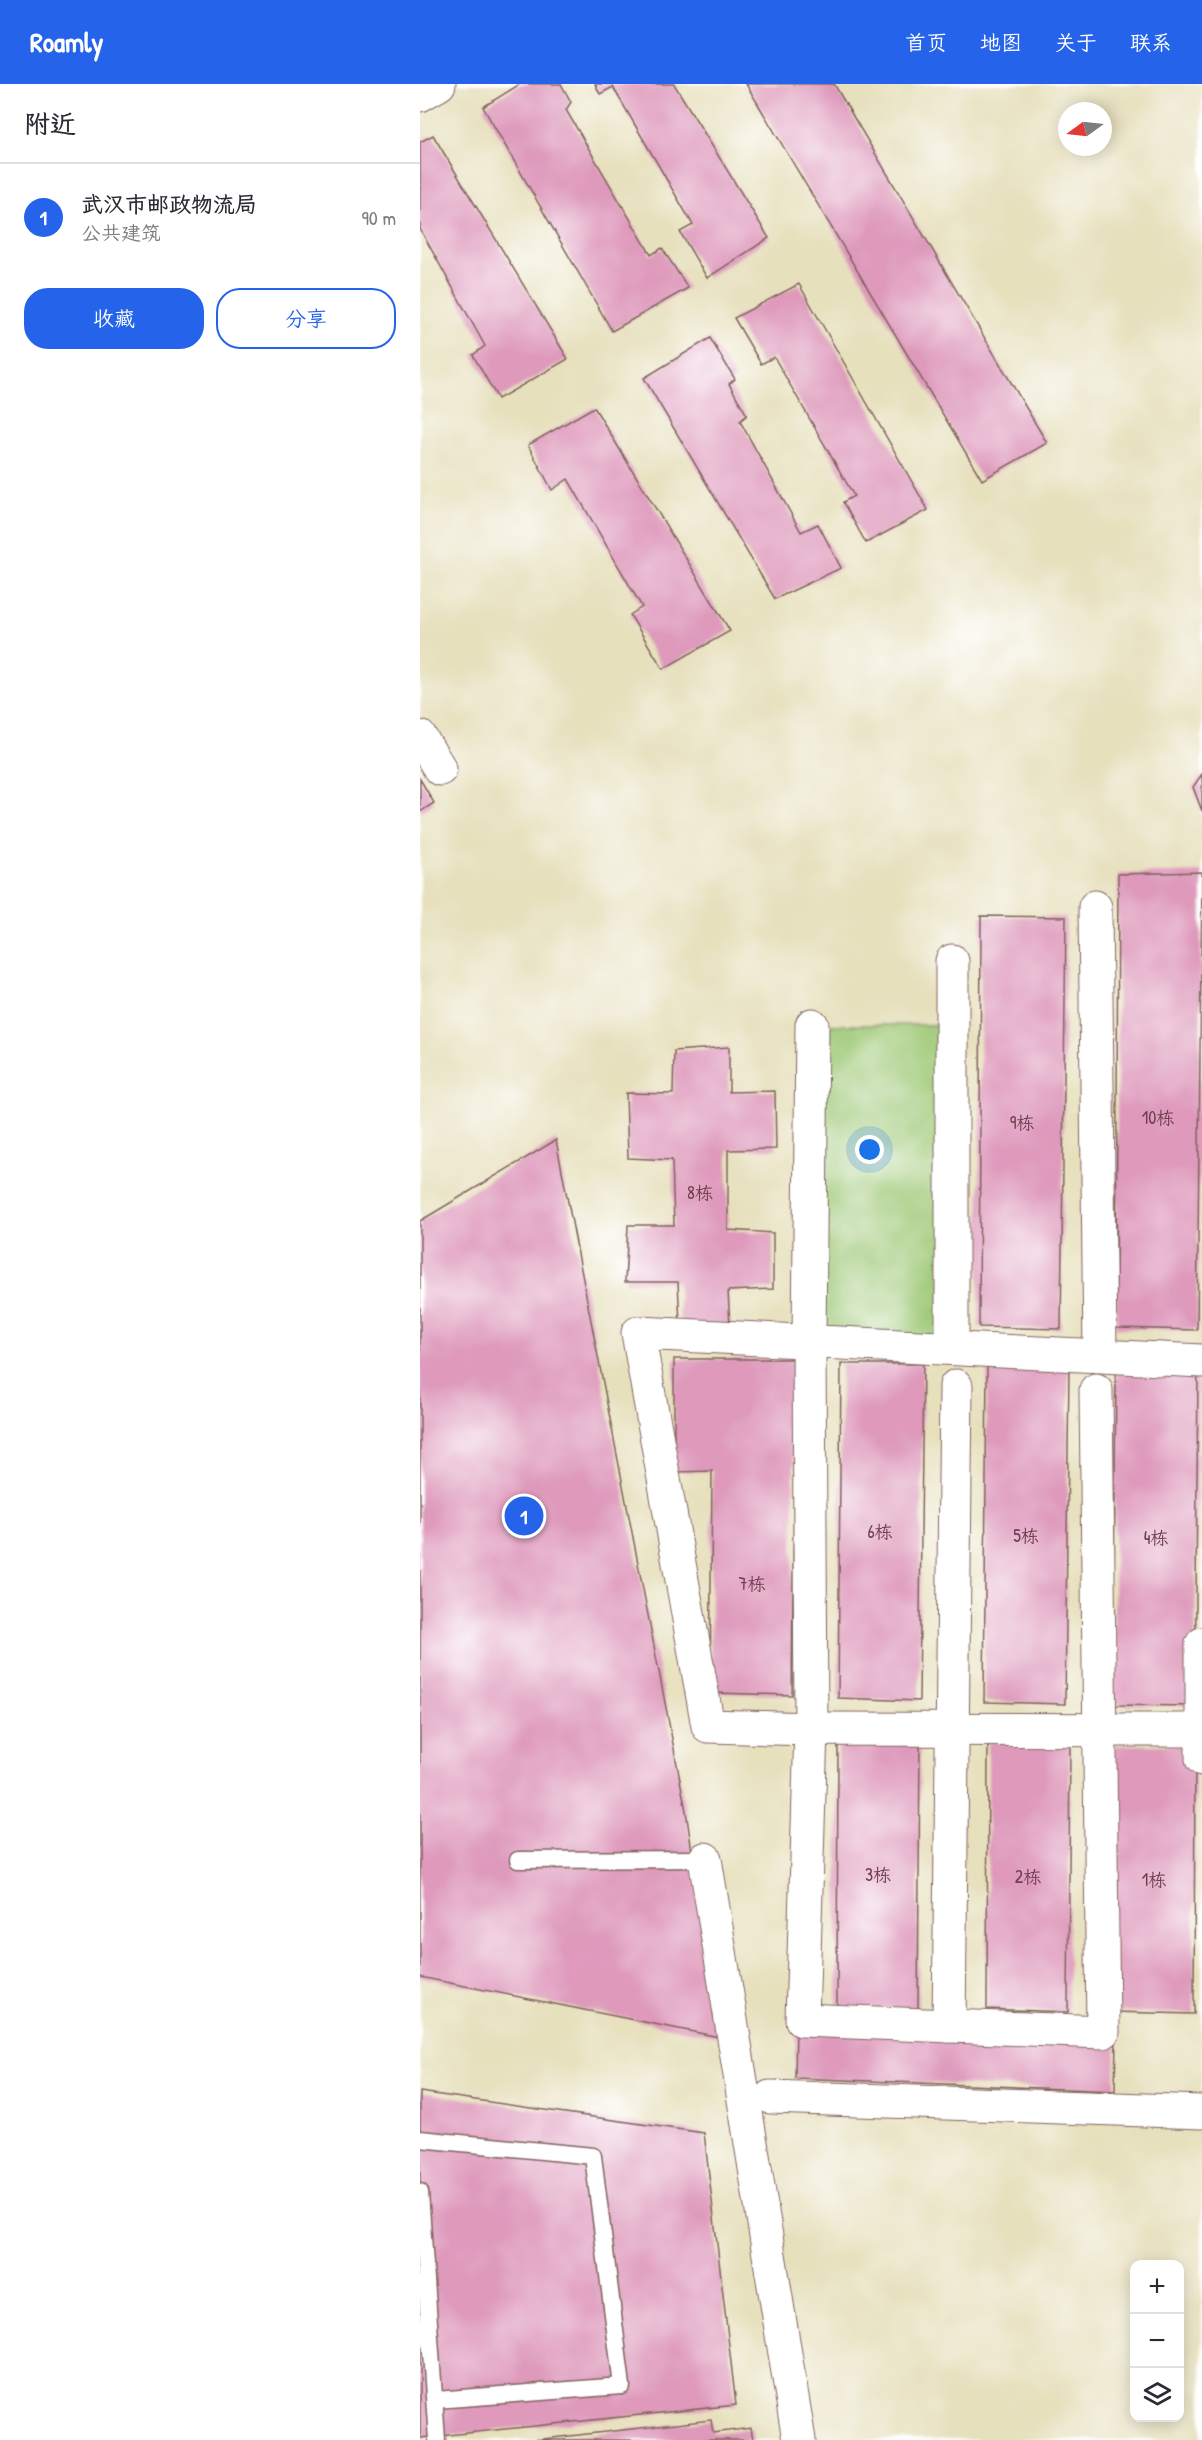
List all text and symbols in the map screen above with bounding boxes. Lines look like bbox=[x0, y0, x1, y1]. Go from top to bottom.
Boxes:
text: Roamly bbox=[30, 23, 103, 61]
text: 首页 bbox=[905, 28, 947, 57]
text: 地图 bbox=[980, 28, 1022, 57]
text: 关于 bbox=[1055, 28, 1097, 57]
text: 联系 bbox=[1130, 28, 1172, 57]
north arrow bbox=[1058, 102, 1112, 156]
text: 附近 bbox=[24, 106, 76, 141]
text: 武汉市邮政物流局 bbox=[81, 189, 257, 219]
text: 1 bbox=[40, 204, 47, 231]
text: 90 m bbox=[362, 204, 396, 231]
text: 公共建筑 bbox=[81, 219, 161, 246]
button: 收藏 bbox=[24, 288, 204, 349]
button: 分享 bbox=[216, 288, 396, 349]
house number: 10栋 bbox=[1142, 1105, 1174, 1130]
house number: 9栋 bbox=[1010, 1110, 1034, 1135]
your location bbox=[855, 1135, 884, 1164]
house number: 8栋 bbox=[687, 1180, 713, 1205]
pin: 1 bbox=[504, 1494, 544, 1538]
house number: 6栋 bbox=[867, 1519, 893, 1544]
house number: 5栋 bbox=[1013, 1523, 1039, 1548]
house number: 4栋 bbox=[1144, 1525, 1168, 1550]
house number: 7栋 bbox=[739, 1571, 765, 1596]
house number: 3栋 bbox=[865, 1862, 891, 1887]
house number: 2栋 bbox=[1015, 1864, 1041, 1889]
house number: 1栋 bbox=[1142, 1867, 1166, 1892]
map controls bbox=[1130, 2260, 1184, 2422]
button: + bbox=[1130, 2260, 1184, 2314]
button: − bbox=[1130, 2314, 1184, 2368]
button: layers bbox=[1130, 2368, 1184, 2422]

